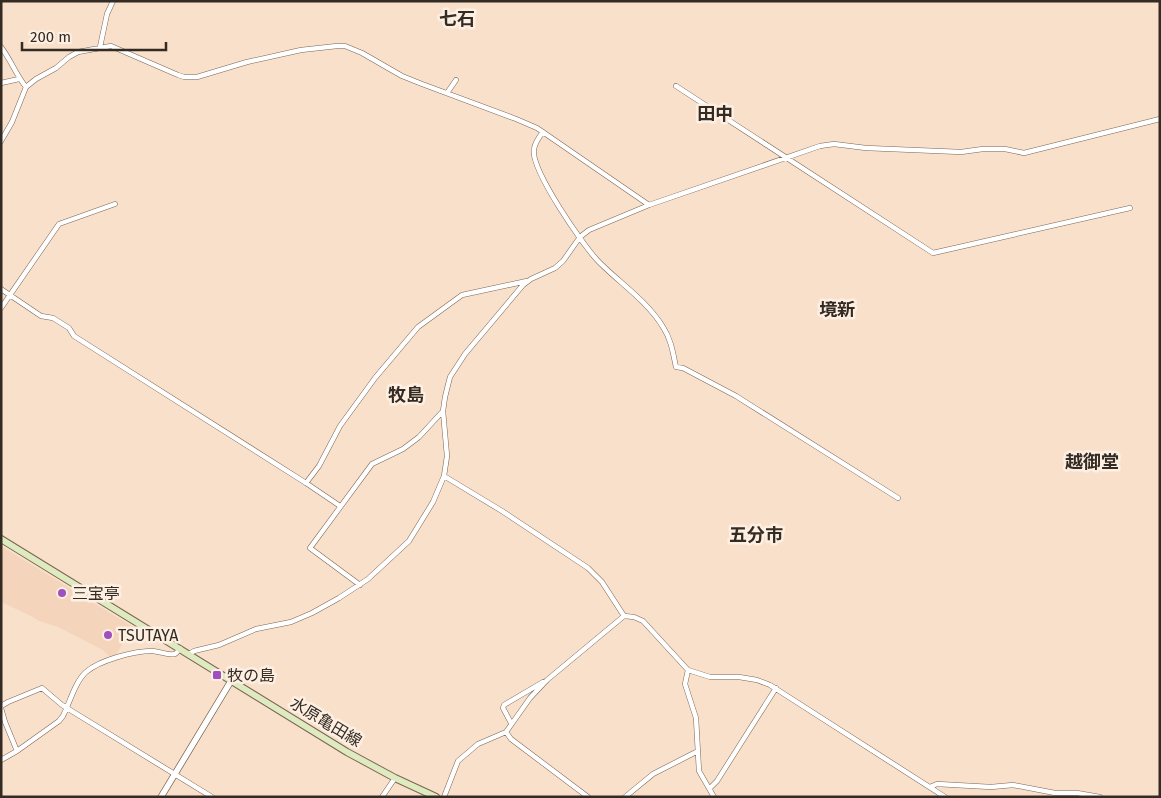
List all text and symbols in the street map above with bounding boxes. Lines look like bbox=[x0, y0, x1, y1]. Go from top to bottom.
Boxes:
district label: 七石 bbox=[439, 8, 475, 30]
scale bar bbox=[22, 20, 166, 52]
text: 200 m bbox=[30, 28, 71, 46]
district label: 田中 bbox=[697, 103, 733, 125]
district label: 境新 bbox=[819, 299, 855, 321]
district label: 牧島 bbox=[388, 384, 424, 406]
district label: 越御堂 bbox=[1065, 451, 1119, 473]
district label: 五分市 bbox=[729, 524, 783, 546]
place label: 三宝亭 bbox=[72, 584, 120, 603]
marker: 三宝亭 bbox=[56, 587, 68, 599]
place label: TSUTAYA bbox=[118, 626, 179, 645]
marker: TSUTAYA bbox=[102, 629, 114, 641]
place label: 牧の島 bbox=[227, 666, 275, 685]
marker: 牧の島 bbox=[211, 669, 223, 681]
street label: 水原亀田線 bbox=[287, 693, 365, 751]

